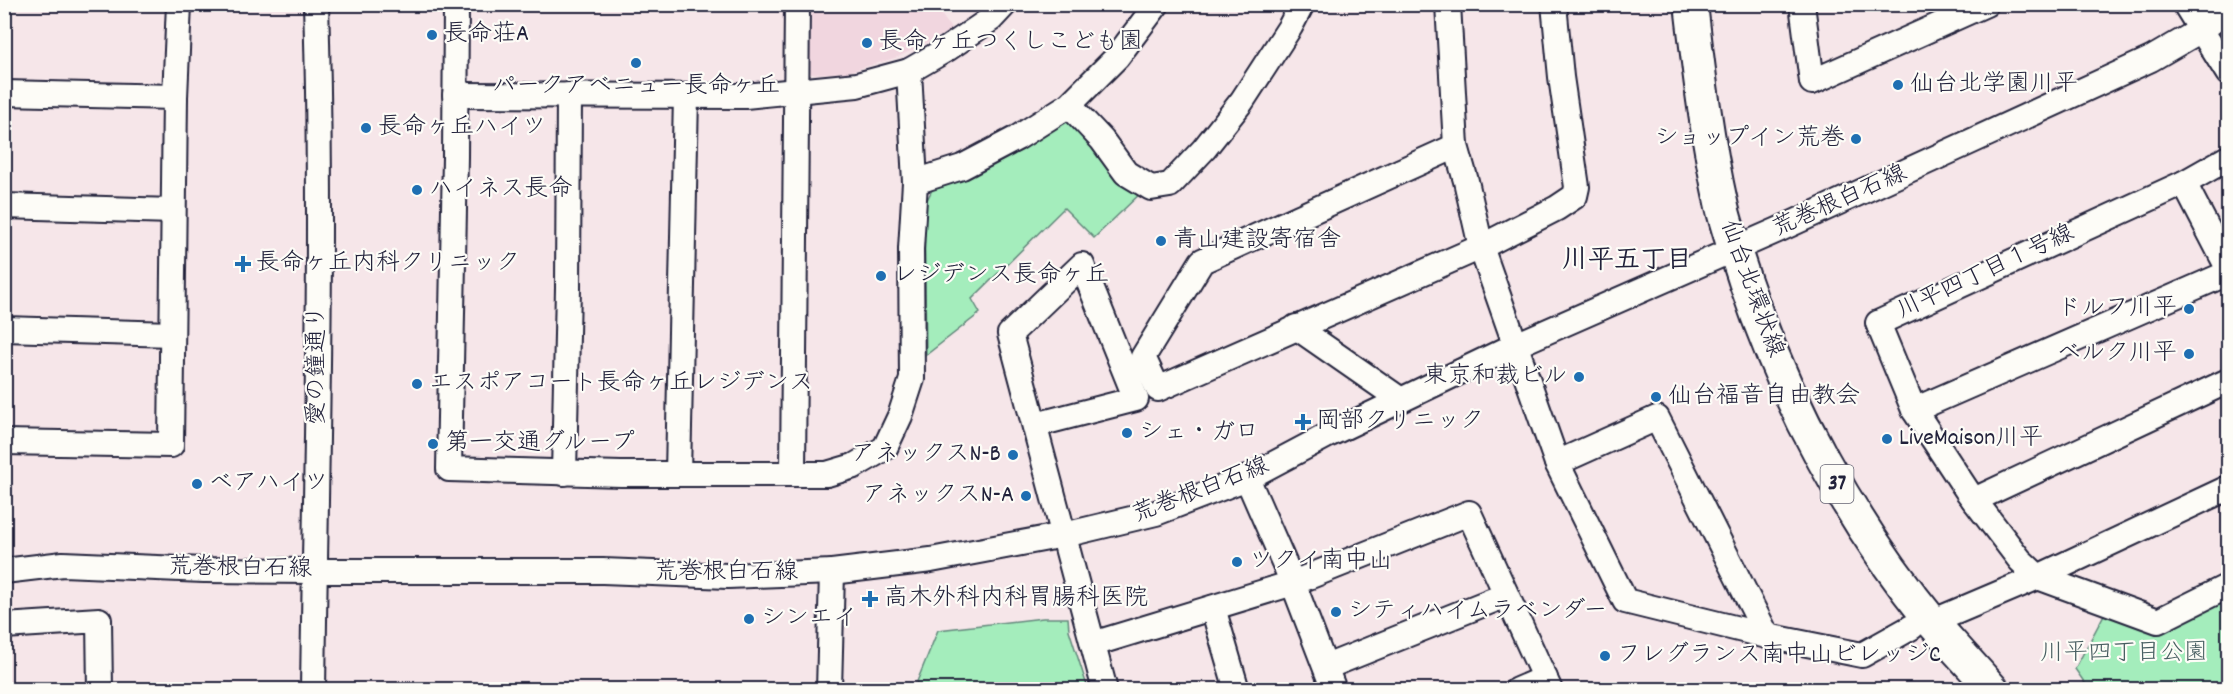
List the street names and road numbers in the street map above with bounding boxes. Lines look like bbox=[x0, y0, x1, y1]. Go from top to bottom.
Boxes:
street label: 荒巻根白石線 bbox=[1767, 157, 1913, 247]
street label: 仙台北環状線 bbox=[1710, 216, 1792, 362]
street label: 川平四丁目１号線 bbox=[1892, 217, 2080, 329]
street label: 愛の鐘通り bbox=[301, 305, 335, 425]
street label: 荒巻根白石線 bbox=[1128, 449, 1274, 533]
road number: 37 bbox=[1820, 465, 1854, 503]
street label: 荒巻根白石線 bbox=[168, 551, 312, 587]
street label: 荒巻根白石線 bbox=[654, 556, 798, 590]

